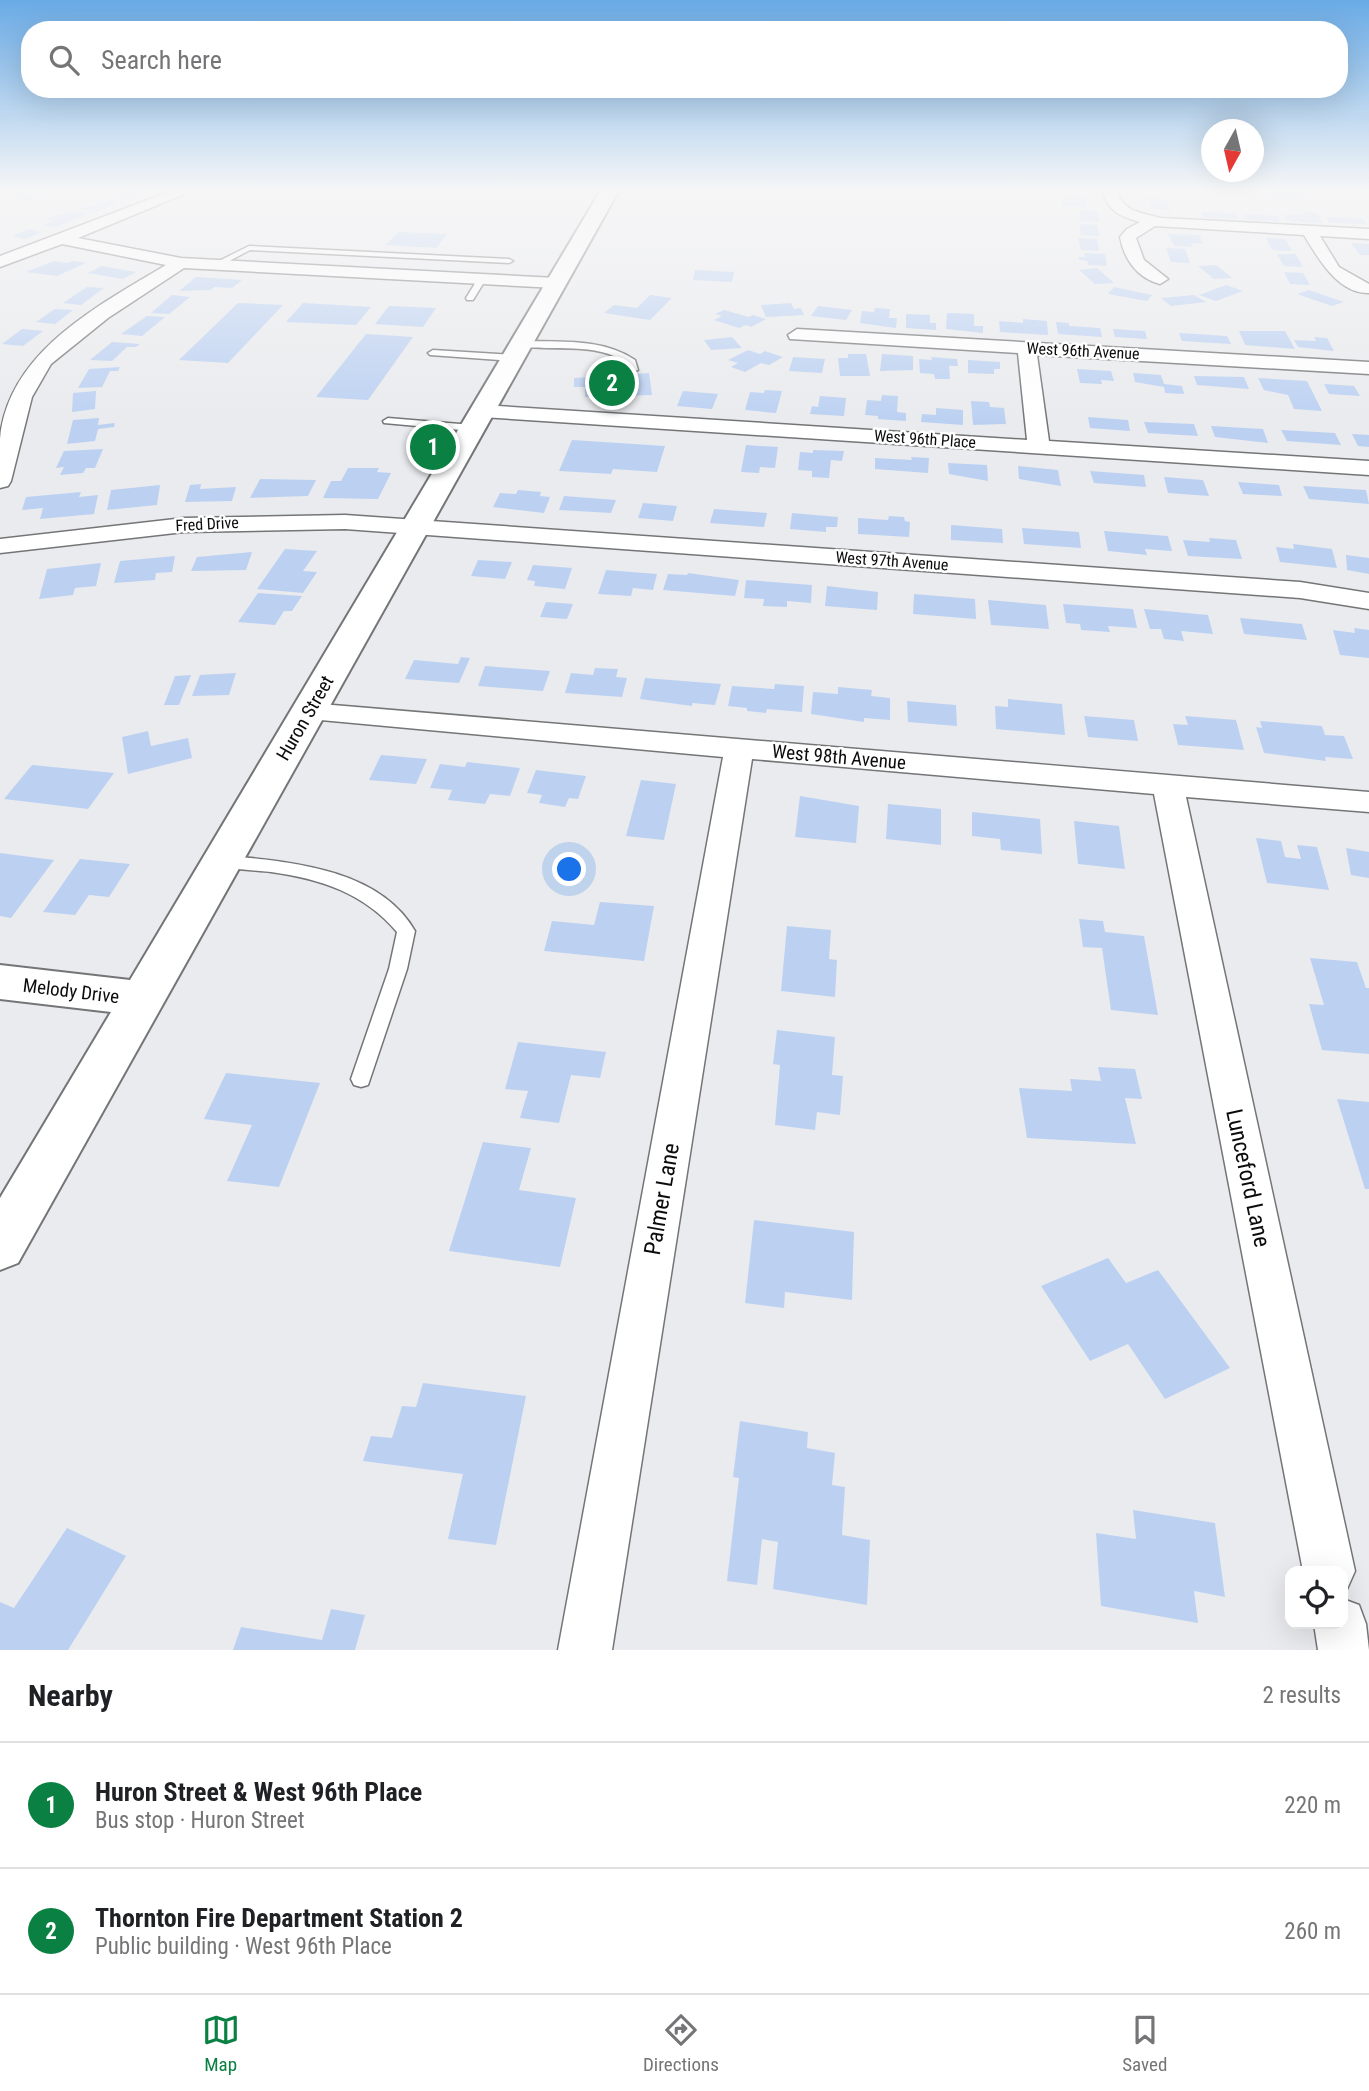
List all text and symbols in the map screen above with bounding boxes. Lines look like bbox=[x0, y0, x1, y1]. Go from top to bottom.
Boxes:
search box bbox=[21, 21, 1348, 98]
icon: search bbox=[45, 41, 83, 79]
text: Search here bbox=[101, 45, 222, 75]
north arrow bbox=[1201, 119, 1264, 182]
street label: West 96th Avenue bbox=[1026, 339, 1140, 363]
pin: 2 bbox=[589, 357, 635, 409]
pin: 1 bbox=[410, 421, 456, 473]
street label: West 96th Place bbox=[873, 426, 977, 452]
street label: Fred Drive bbox=[175, 513, 239, 535]
street label: West 97th Avenue bbox=[835, 548, 949, 574]
street label: Huron Street bbox=[271, 671, 339, 765]
street label: West 98th Avenue bbox=[771, 740, 907, 774]
your location bbox=[552, 852, 586, 886]
street label: Melody Drive bbox=[22, 974, 121, 1008]
street label: Lunceford Lane bbox=[1220, 1107, 1276, 1249]
street label: Palmer Lane bbox=[639, 1141, 685, 1257]
map controls bbox=[1285, 1566, 1348, 1629]
button: locate bbox=[1285, 1566, 1348, 1629]
text: Nearby bbox=[28, 1678, 113, 1713]
text: 2 results bbox=[1263, 1682, 1341, 1709]
text: Huron Street & West 96th Place bbox=[95, 1777, 422, 1807]
text: 1 bbox=[45, 1792, 57, 1819]
text: 220 m bbox=[1284, 1792, 1341, 1819]
text: Bus stop · Huron Street bbox=[95, 1807, 305, 1834]
text: Thornton Fire Department Station 2 bbox=[95, 1903, 463, 1933]
text: 2 bbox=[45, 1918, 57, 1945]
text: 260 m bbox=[1284, 1918, 1341, 1945]
text: Public building · West 96th Place bbox=[95, 1933, 392, 1960]
tab: Map bbox=[202, 2011, 240, 2076]
tab: Directions bbox=[643, 2011, 719, 2076]
tab: Saved bbox=[1122, 2011, 1167, 2076]

